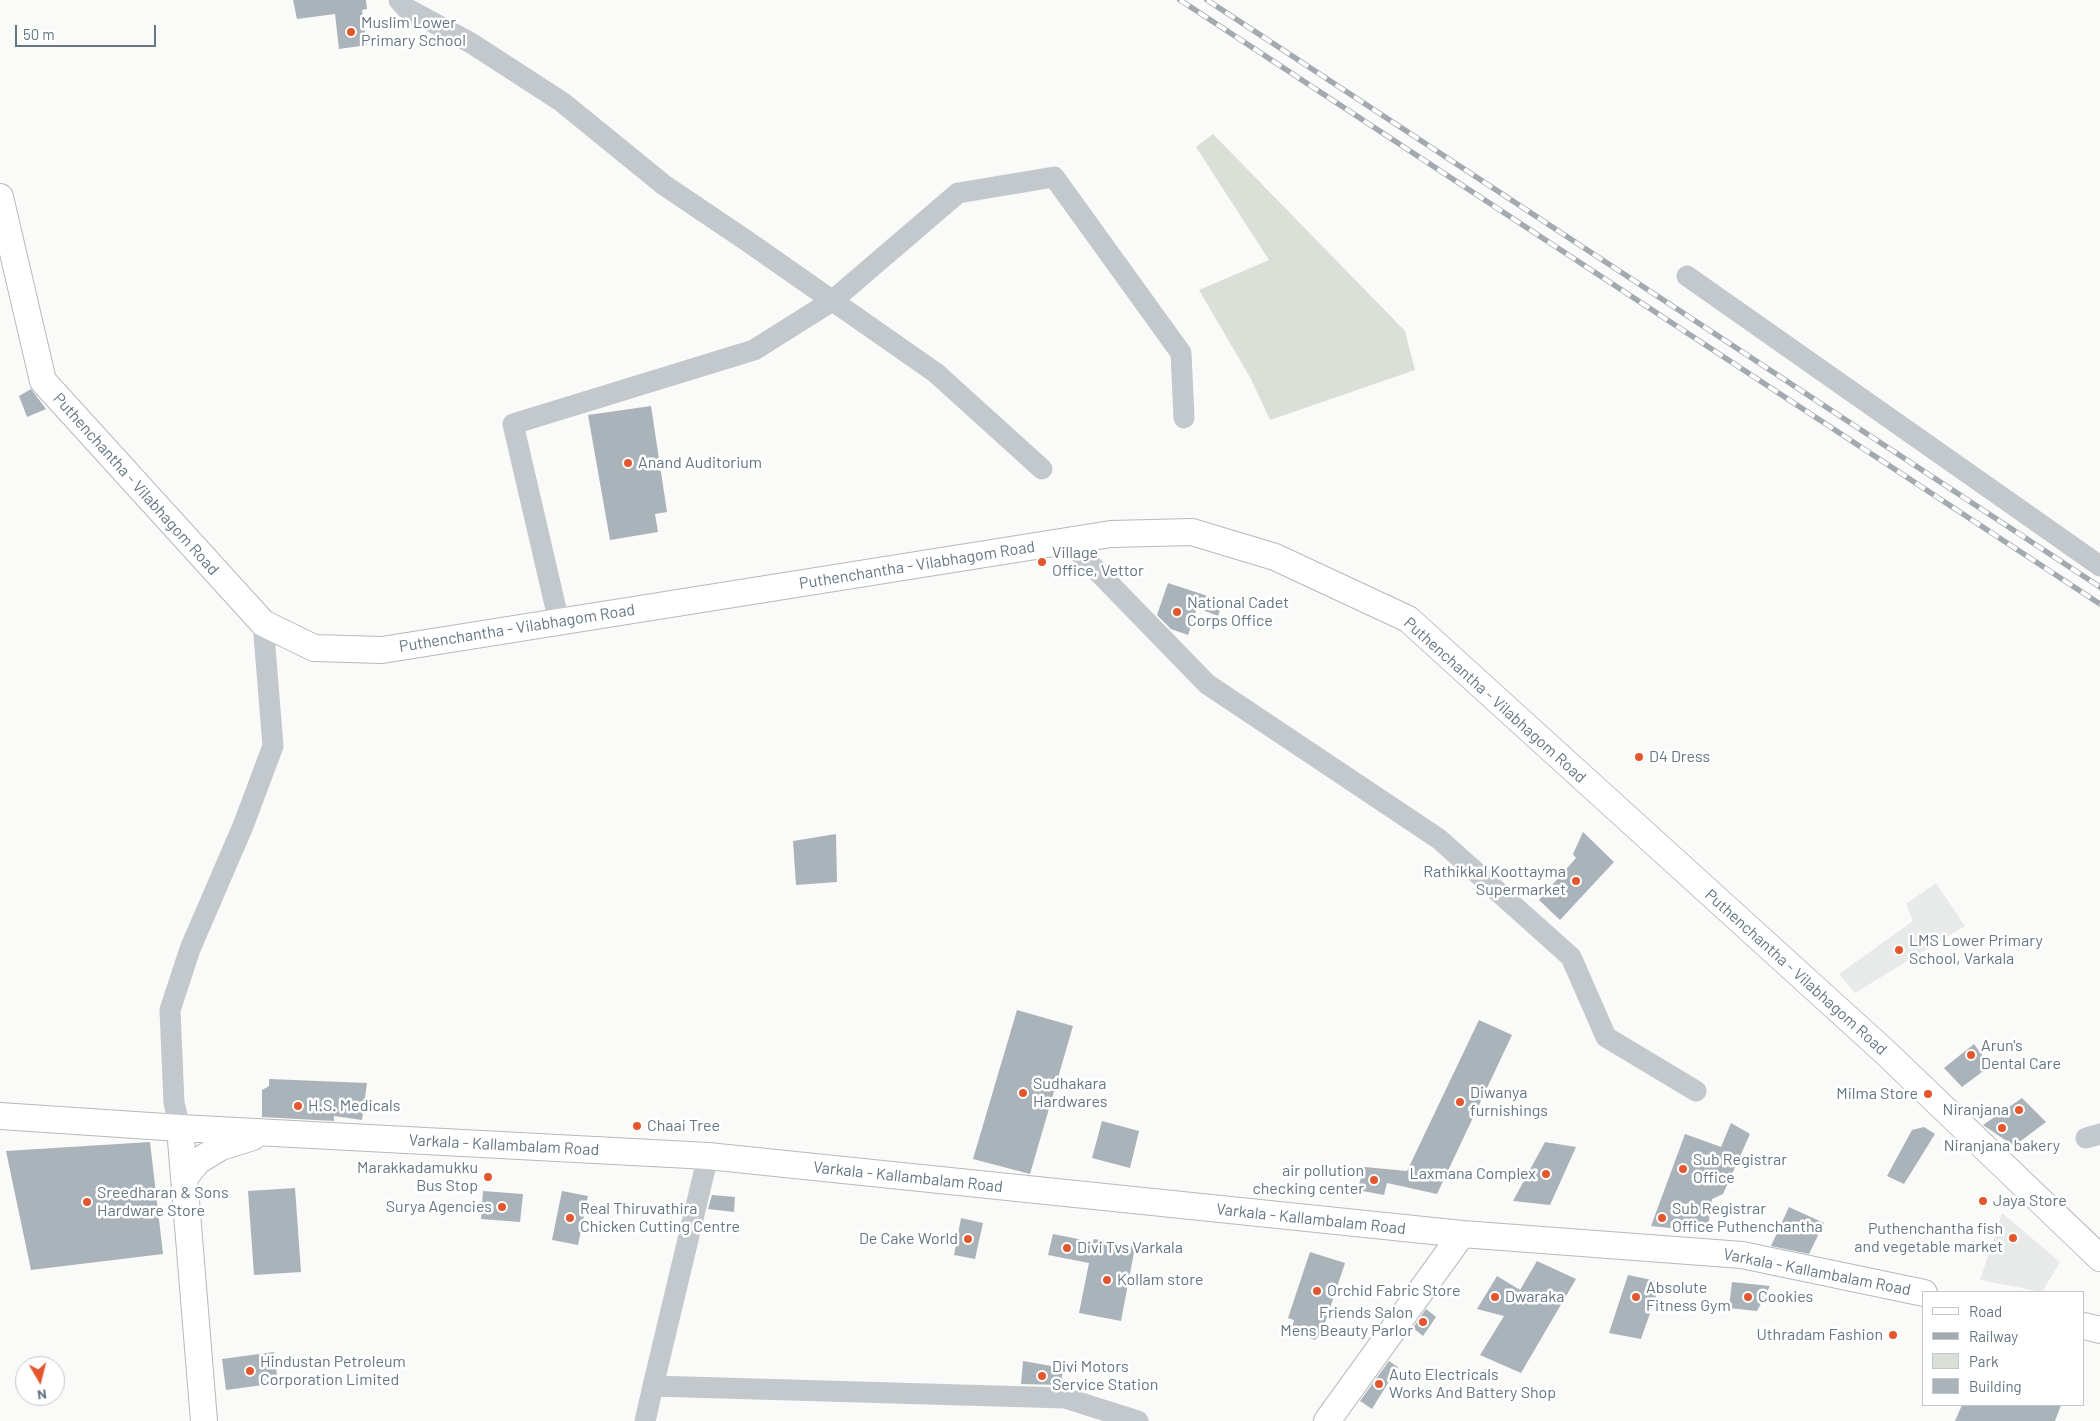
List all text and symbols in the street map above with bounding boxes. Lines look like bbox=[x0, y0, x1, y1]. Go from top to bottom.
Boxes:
place label: Muslim Lower Primary School bbox=[361, 13, 466, 51]
scale bar bbox=[18, 15, 159, 47]
text: 50 m bbox=[23, 25, 55, 43]
marker: Muslim Lower Primary School bbox=[345, 26, 357, 38]
street label: Puthenchantha - Vilabhagom Road bbox=[49, 389, 223, 579]
place label: Anand Auditorium bbox=[638, 453, 762, 473]
marker: Anand Auditorium bbox=[622, 457, 634, 469]
street label: Puthenchantha - Vilabhagom Road bbox=[798, 537, 1036, 593]
place label: Village Office, Vettor bbox=[1052, 543, 1144, 581]
marker: Village Office, Vettor bbox=[1036, 556, 1048, 568]
place label: National Cadet Corps Office bbox=[1187, 593, 1289, 631]
street label: Puthenchantha - Vilabhagom Road bbox=[398, 600, 636, 656]
marker: National Cadet Corps Office bbox=[1171, 606, 1183, 618]
street label: Puthenchantha - Vilabhagom Road bbox=[1400, 613, 1590, 787]
place label: D4 Dress bbox=[1649, 747, 1710, 767]
marker: D4 Dress bbox=[1633, 751, 1645, 763]
place label: Rathikkal Koottayma Supermarket bbox=[1423, 862, 1566, 900]
marker: Rathikkal Koottayma Supermarket bbox=[1570, 875, 1582, 887]
street label: Puthenchantha - Vilabhagom Road bbox=[1701, 885, 1891, 1059]
place label: LMS Lower Primary School, Varkala bbox=[1909, 931, 2043, 969]
marker: LMS Lower Primary School, Varkala bbox=[1893, 944, 1905, 956]
place label: Arun's Dental Care bbox=[1981, 1036, 2061, 1074]
marker: Arun's Dental Care bbox=[1965, 1049, 1977, 1061]
place label: Sudhakara Hardwares bbox=[1033, 1074, 1107, 1112]
place label: Diwanya furnishings bbox=[1470, 1083, 1548, 1121]
place label: Milma Store bbox=[1836, 1084, 1918, 1104]
marker: Sudhakara Hardwares bbox=[1017, 1087, 1029, 1099]
marker: Milma Store bbox=[1922, 1088, 1934, 1100]
place label: H.S. Medicals bbox=[308, 1096, 400, 1116]
marker: Diwanya furnishings bbox=[1454, 1096, 1466, 1108]
marker: H.S. Medicals bbox=[292, 1100, 304, 1112]
place label: Niranjana bbox=[1943, 1100, 2009, 1120]
marker: Niranjana bbox=[2013, 1104, 2025, 1116]
place label: Chaai Tree bbox=[647, 1116, 720, 1136]
marker: Chaai Tree bbox=[631, 1120, 643, 1132]
marker: Niranjana bakery bbox=[1996, 1122, 2008, 1134]
street label: Varkala - Kallambalam Road bbox=[408, 1130, 600, 1160]
place label: Niranjana bakery bbox=[1944, 1136, 2060, 1156]
place label: Sub Registrar Office bbox=[1693, 1150, 1787, 1188]
street label: Varkala - Kallambalam Road bbox=[812, 1157, 1004, 1197]
place label: Marakkadamukku Bus Stop bbox=[357, 1158, 478, 1196]
place label: air pollution checking center bbox=[1252, 1161, 1364, 1199]
marker: Sub Registrar Office bbox=[1677, 1163, 1689, 1175]
place label: Laxmana Complex bbox=[1410, 1164, 1536, 1184]
marker: Laxmana Complex bbox=[1540, 1168, 1552, 1180]
marker: Marakkadamukku Bus Stop bbox=[482, 1171, 494, 1183]
marker: air pollution checking center bbox=[1368, 1174, 1380, 1186]
place label: Sreedharan & Sons Hardware Store bbox=[97, 1183, 229, 1221]
place label: Jaya Store bbox=[1993, 1191, 2067, 1211]
marker: Jaya Store bbox=[1977, 1195, 1989, 1207]
marker: Sreedharan & Sons Hardware Store bbox=[81, 1196, 93, 1208]
place label: Surya Agencies bbox=[386, 1197, 492, 1217]
place label: Real Thiruvathira Chicken Cutting Centre bbox=[580, 1199, 740, 1237]
street label: Varkala - Kallambalam Road bbox=[1215, 1199, 1407, 1239]
place label: Sub Registrar Office Puthenchantha bbox=[1672, 1199, 1823, 1237]
marker: Surya Agencies bbox=[496, 1201, 508, 1213]
marker: Real Thiruvathira Chicken Cutting Centre bbox=[564, 1212, 576, 1224]
marker: Sub Registrar Office Puthenchantha bbox=[1656, 1212, 1668, 1224]
place label: Puthenchantha fish and vegetable market bbox=[1854, 1219, 2003, 1257]
place label: De Cake World bbox=[859, 1229, 958, 1249]
marker: Puthenchantha fish and vegetable market bbox=[2007, 1232, 2019, 1244]
marker: De Cake World bbox=[962, 1233, 974, 1245]
place label: Divi Tvs Varkala bbox=[1077, 1238, 1183, 1258]
marker: Divi Tvs Varkala bbox=[1061, 1242, 1073, 1254]
street label: Varkala - Kallambalam Road bbox=[1722, 1244, 1912, 1300]
place label: Kollam store bbox=[1117, 1270, 1203, 1290]
marker: Kollam store bbox=[1101, 1274, 1113, 1286]
place label: Absolute Fitness Gym bbox=[1646, 1278, 1731, 1316]
place label: Orchid Fabric Store bbox=[1327, 1281, 1460, 1301]
marker: Orchid Fabric Store bbox=[1311, 1285, 1323, 1297]
place label: Dwaraka bbox=[1505, 1287, 1564, 1307]
place label: Cookies bbox=[1758, 1287, 1813, 1307]
marker: Dwaraka bbox=[1489, 1291, 1501, 1303]
marker: Absolute Fitness Gym bbox=[1630, 1291, 1642, 1303]
marker: Cookies bbox=[1742, 1291, 1754, 1303]
legend bbox=[1922, 1291, 2085, 1406]
text: Road bbox=[1969, 1302, 2002, 1320]
place label: Friends Salon Mens Beauty Parlor bbox=[1280, 1303, 1413, 1341]
marker: Friends Salon Mens Beauty Parlor bbox=[1417, 1316, 1429, 1328]
place label: Uthradam Fashion bbox=[1756, 1325, 1883, 1345]
text: Railway bbox=[1969, 1327, 2018, 1345]
marker: Uthradam Fashion bbox=[1887, 1329, 1899, 1341]
place label: Hindustan Petroleum Corporation Limited bbox=[260, 1352, 406, 1390]
text: Park bbox=[1969, 1352, 1998, 1370]
north arrow bbox=[15, 1356, 65, 1406]
place label: Divi Motors Service Station bbox=[1052, 1357, 1158, 1395]
marker: Hindustan Petroleum Corporation Limited bbox=[244, 1365, 256, 1377]
place label: Auto Electricals Works And Battery Shop bbox=[1389, 1365, 1556, 1403]
marker: Divi Motors Service Station bbox=[1036, 1370, 1048, 1382]
text: Building bbox=[1969, 1377, 2022, 1395]
marker: Auto Electricals Works And Battery Shop bbox=[1373, 1378, 1385, 1390]
text: N bbox=[36, 1386, 48, 1404]

